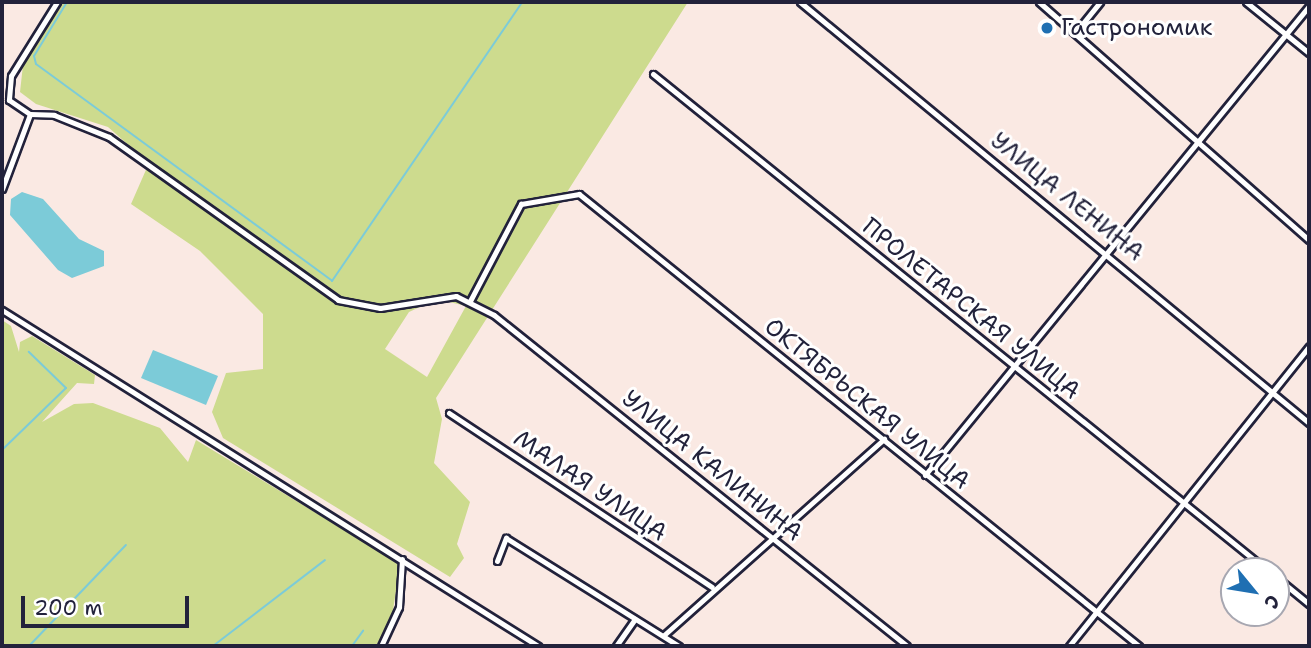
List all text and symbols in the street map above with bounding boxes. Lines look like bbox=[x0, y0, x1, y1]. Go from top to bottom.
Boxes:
place label: Гастрономик bbox=[1061, 14, 1212, 42]
marker: Гастрономик bbox=[1039, 20, 1055, 36]
street label: УЛИЦА ЛЕНИНА bbox=[985, 126, 1149, 268]
street label: ПРОЛЕТАРСКАЯ УЛИЦА bbox=[856, 212, 1086, 406]
street label: ОКТЯБРЬСКАЯ УЛИЦА bbox=[759, 312, 975, 496]
street label: УЛИЦА КАЛИНИНА bbox=[616, 384, 808, 548]
street label: МАЛАЯ УЛИЦА bbox=[508, 424, 672, 548]
north arrow bbox=[1220, 557, 1290, 627]
scale bar bbox=[24, 582, 192, 626]
text: С bbox=[1258, 590, 1286, 613]
text: 200 m bbox=[34, 594, 103, 622]

